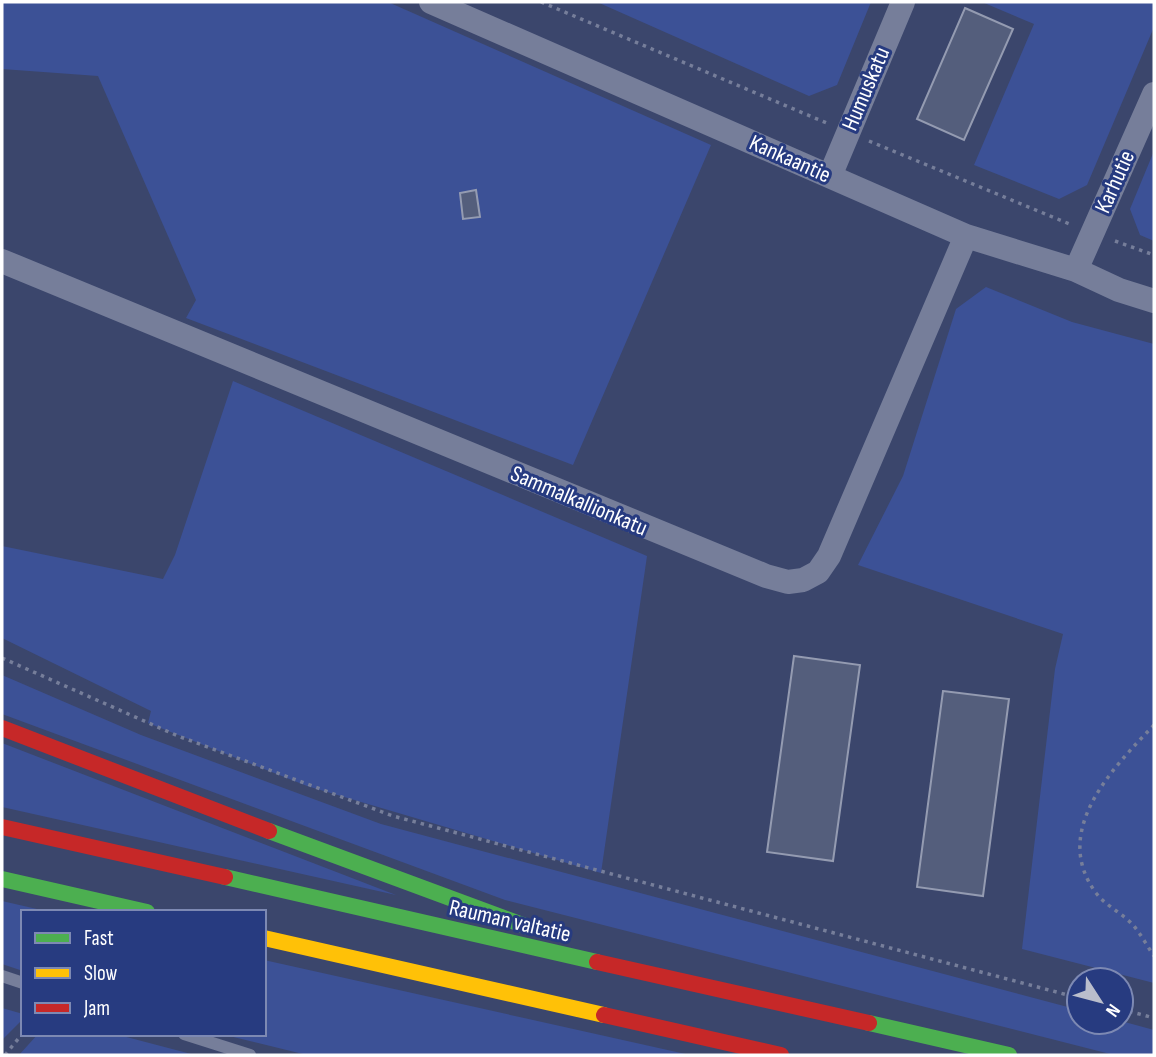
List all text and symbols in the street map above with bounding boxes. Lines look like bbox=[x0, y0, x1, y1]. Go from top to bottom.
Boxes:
street label: Humuskatu bbox=[836, 43, 896, 135]
street label: Kankaantie bbox=[745, 129, 835, 189]
street label: Karhutie bbox=[1089, 146, 1141, 218]
street label: Sammalkallionkatu bbox=[506, 460, 652, 542]
street label: Rauman valtatie bbox=[446, 893, 574, 949]
legend bbox=[21, 910, 266, 1036]
text: Fast bbox=[84, 926, 114, 951]
text: Slow bbox=[84, 961, 118, 986]
north arrow bbox=[1065, 966, 1135, 1036]
text: Jam bbox=[83, 996, 110, 1021]
text: N bbox=[1100, 999, 1125, 1021]

